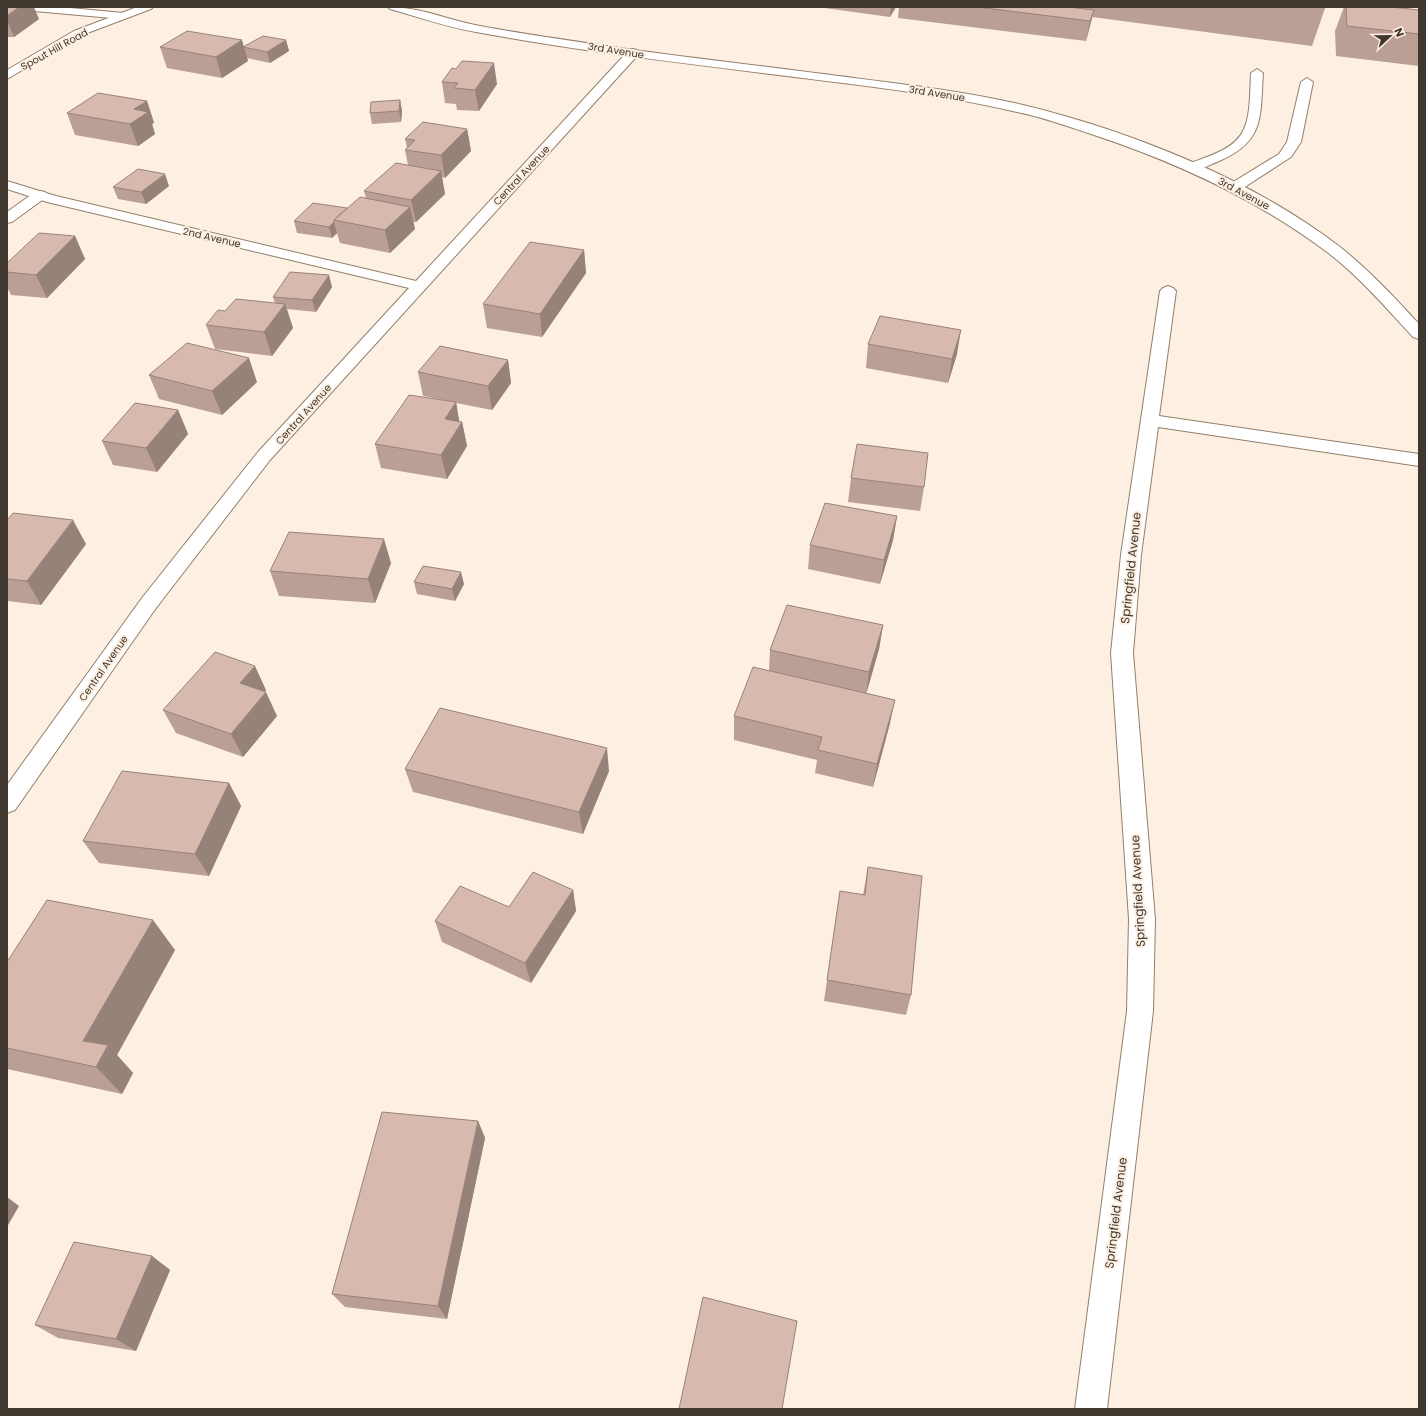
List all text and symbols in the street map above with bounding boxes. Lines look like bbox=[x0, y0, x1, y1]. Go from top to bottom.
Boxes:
north arrow bbox=[1370, 16, 1410, 56]
street label: Spout Hill Road bbox=[18, 25, 91, 74]
text: N bbox=[1390, 25, 1408, 39]
street label: 3rd Avenue bbox=[587, 39, 645, 62]
street label: 3rd Avenue bbox=[908, 82, 966, 105]
street label: Central Avenue bbox=[490, 142, 553, 209]
street label: 3rd Avenue bbox=[1215, 174, 1272, 213]
street label: 2nd Avenue bbox=[181, 224, 242, 251]
street label: Central Avenue bbox=[272, 381, 335, 448]
street label: Springfield Avenue bbox=[1116, 511, 1145, 625]
street label: Central Avenue bbox=[75, 632, 132, 704]
street label: Springfield Avenue bbox=[1126, 835, 1149, 947]
street label: Springfield Avenue bbox=[1100, 1156, 1131, 1270]

